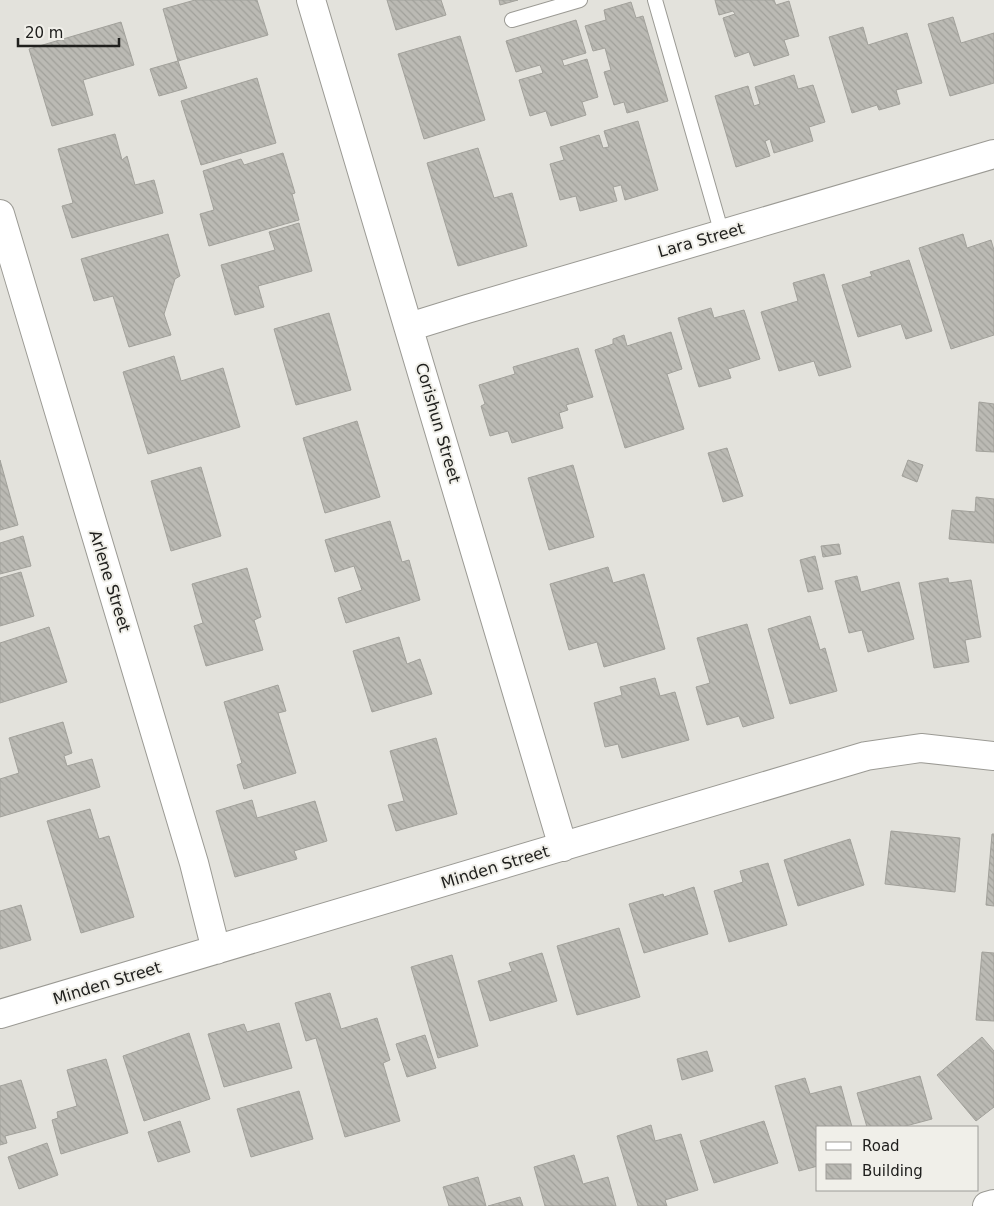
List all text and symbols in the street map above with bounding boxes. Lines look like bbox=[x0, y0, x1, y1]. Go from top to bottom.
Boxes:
scale bar bbox=[18, 15, 119, 47]
text: 20 m bbox=[25, 24, 63, 42]
street label: Lara Street bbox=[656, 219, 746, 261]
street label: Corishun Street bbox=[412, 361, 464, 485]
street label: Arlene Street bbox=[85, 528, 135, 634]
street label: Minden Street bbox=[439, 842, 551, 892]
street label: Minden Street bbox=[51, 958, 163, 1008]
legend bbox=[816, 1126, 979, 1191]
text: Road bbox=[862, 1137, 900, 1155]
text: Building bbox=[862, 1162, 923, 1180]

